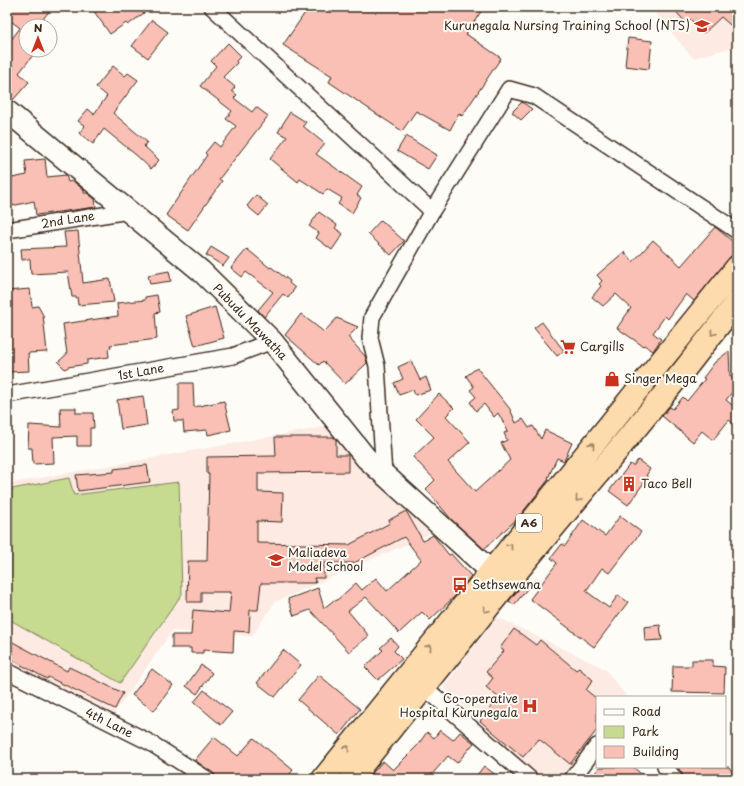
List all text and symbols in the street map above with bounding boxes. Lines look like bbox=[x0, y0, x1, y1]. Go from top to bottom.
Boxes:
place label: Kurunegala Nursing Training School (NTS) bbox=[444, 16, 690, 34]
school or university icon: Kurunegala Nursing Training School (NTS) bbox=[693, 17, 711, 35]
north arrow bbox=[18, 18, 58, 58]
text: N bbox=[34, 19, 43, 36]
street label: 2nd Lane bbox=[40, 206, 96, 232]
street label: Pubudu Mawatha bbox=[209, 279, 292, 364]
one-way arrow bbox=[711, 329, 718, 336]
place label: Cargills bbox=[580, 337, 625, 355]
supermarket icon: Cargills bbox=[559, 338, 577, 356]
street label: 1st Lane bbox=[116, 358, 165, 384]
place label: Singer Mega bbox=[624, 369, 697, 387]
shop icon: Singer Mega bbox=[603, 370, 621, 388]
one-way arrow bbox=[588, 443, 595, 450]
place label: Taco Bell bbox=[641, 474, 692, 492]
building icon: Taco Bell bbox=[620, 475, 638, 493]
one-way arrow bbox=[575, 494, 582, 501]
road number: A6 bbox=[516, 514, 542, 532]
place label: Maliadeva Model School bbox=[288, 543, 363, 575]
one-way arrow bbox=[506, 543, 513, 550]
school or university icon: Maliadeva Model School bbox=[267, 551, 285, 569]
place label: Sethsewana bbox=[472, 575, 541, 593]
bus stop icon: Sethsewana bbox=[451, 576, 469, 594]
one-way arrow bbox=[484, 605, 491, 612]
one-way arrow bbox=[424, 645, 431, 652]
place label: Co-operative Hospital Kurunegala bbox=[400, 689, 519, 721]
legend bbox=[596, 696, 726, 768]
hospital icon: Co-operative Hospital Kurunegala bbox=[521, 697, 539, 715]
text: Road bbox=[632, 702, 661, 720]
street label: 4th Lane bbox=[82, 703, 137, 742]
text: Park bbox=[632, 722, 659, 740]
text: Building bbox=[632, 742, 679, 760]
one-way arrow bbox=[342, 746, 349, 753]

